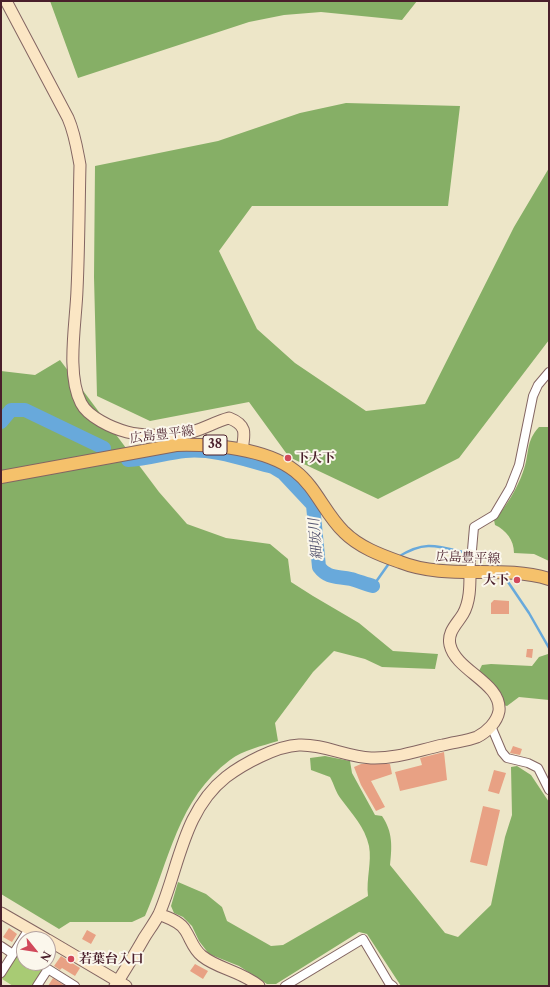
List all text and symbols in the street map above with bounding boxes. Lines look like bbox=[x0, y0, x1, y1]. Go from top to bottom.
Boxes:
street label: 広島豊平線 bbox=[129, 423, 195, 447]
road number: 38 bbox=[203, 435, 227, 455]
place label: 下大下 bbox=[296, 450, 335, 466]
marker: 下大下 bbox=[283, 453, 293, 463]
water label: 細坂川 bbox=[306, 517, 326, 561]
street label: 広島豊平線 bbox=[435, 549, 501, 567]
place label: 大下 bbox=[483, 572, 509, 588]
marker: 大下 bbox=[512, 575, 522, 585]
north arrow bbox=[16, 931, 56, 971]
text: N bbox=[37, 949, 54, 964]
place label: 若葉台入口 bbox=[79, 951, 144, 967]
marker: 若葉台入口 bbox=[66, 954, 76, 964]

